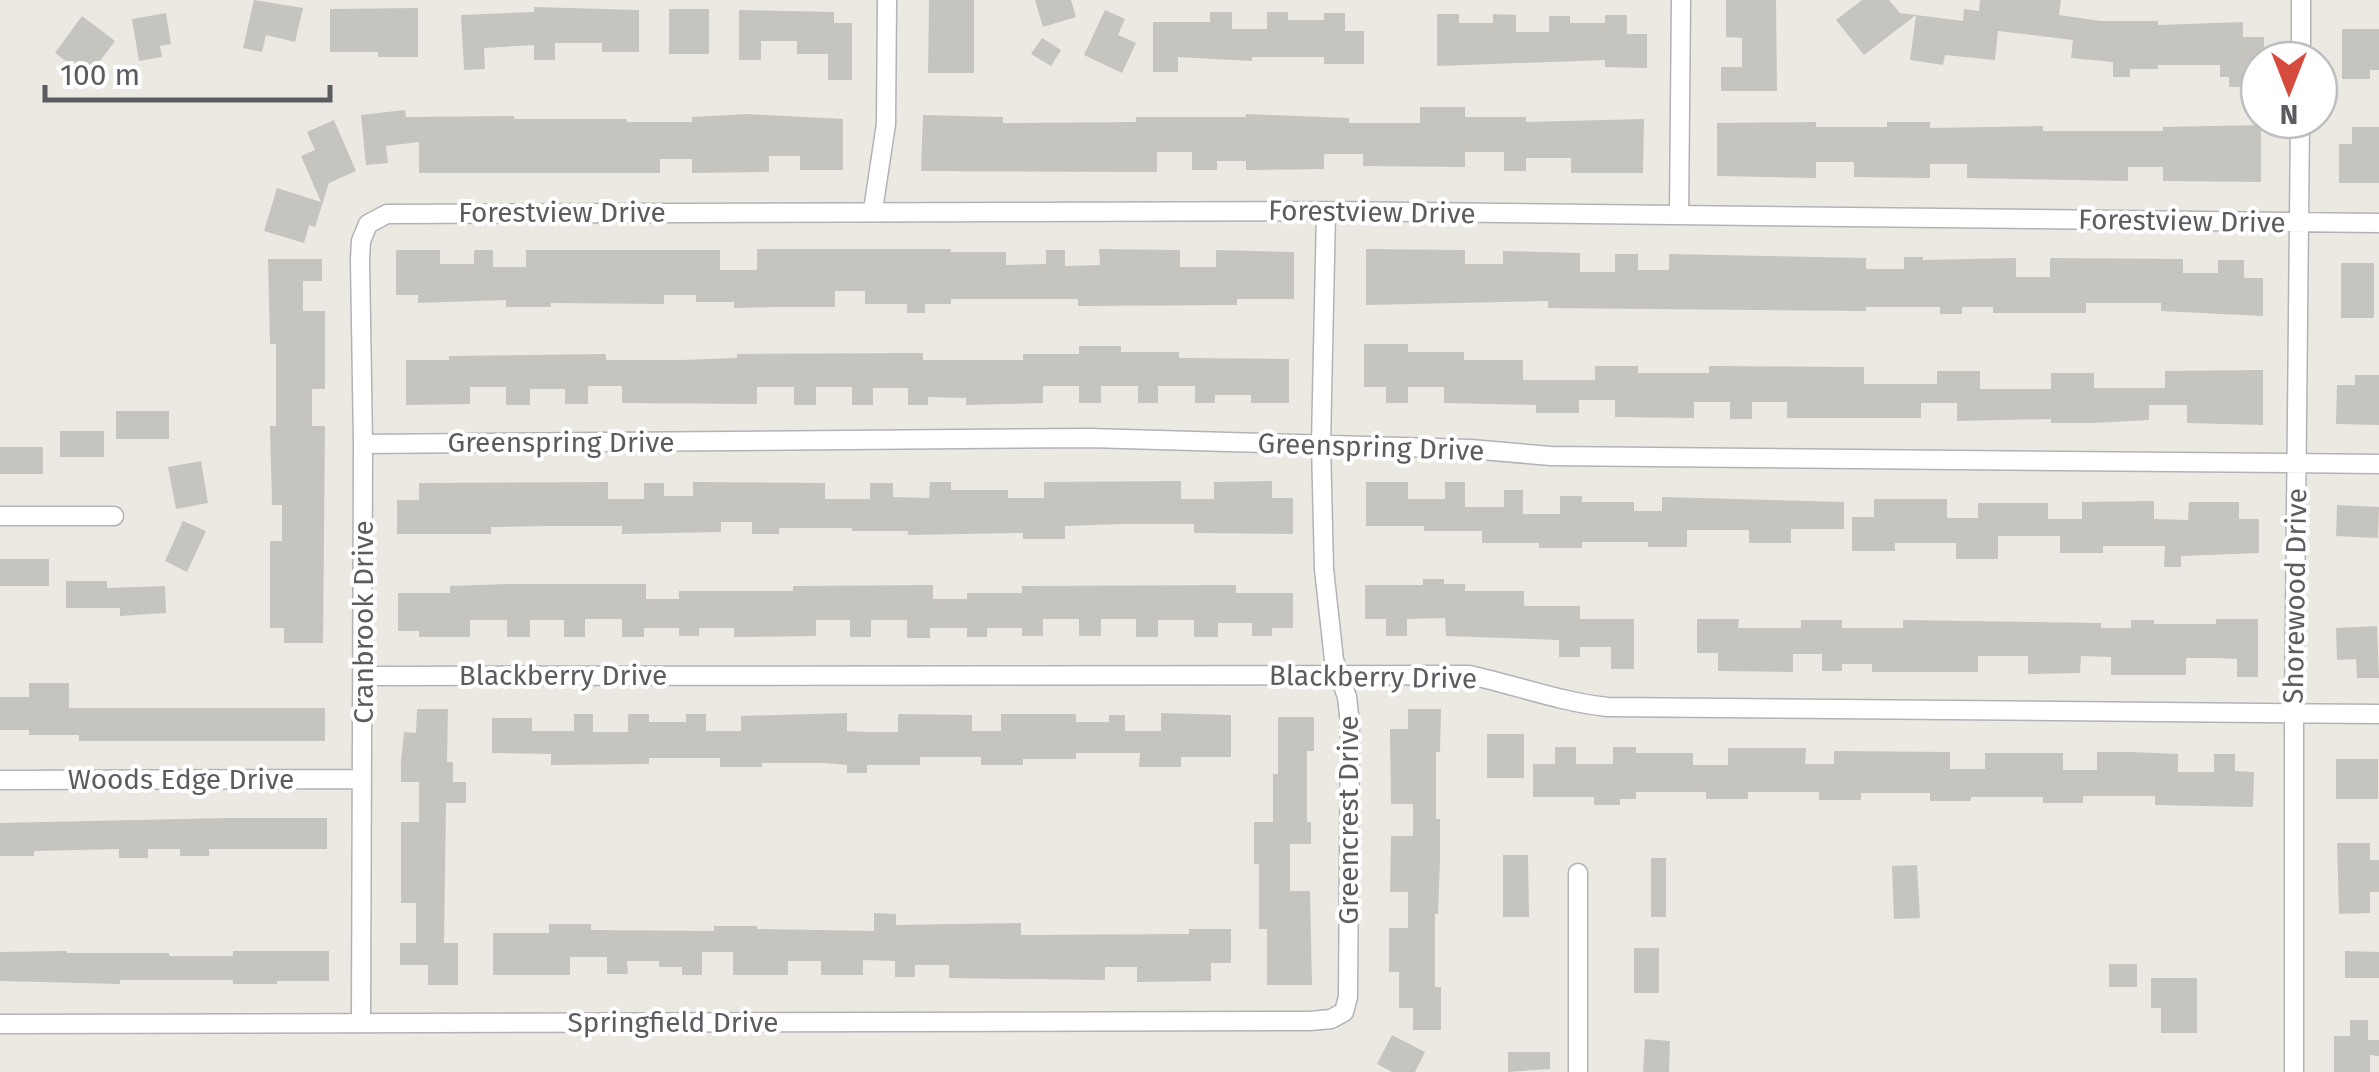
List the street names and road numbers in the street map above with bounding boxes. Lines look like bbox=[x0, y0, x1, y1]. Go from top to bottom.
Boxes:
street label: Forestview Drive bbox=[1268, 194, 1476, 230]
street label: Forestview Drive bbox=[458, 196, 666, 229]
street label: Forestview Drive bbox=[2078, 203, 2286, 239]
street label: Greenspring Drive bbox=[447, 426, 675, 459]
street label: Greenspring Drive bbox=[1257, 427, 1485, 467]
street label: Shorewood Drive bbox=[2277, 488, 2313, 704]
street label: Cranbrook Drive bbox=[347, 520, 380, 724]
street label: Blackberry Drive bbox=[459, 659, 667, 692]
street label: Blackberry Drive bbox=[1269, 659, 1477, 695]
street label: Greencrest Drive bbox=[1332, 715, 1365, 925]
street label: Woods Edge Drive bbox=[68, 763, 294, 796]
street label: Springfield Drive bbox=[568, 1006, 778, 1039]

